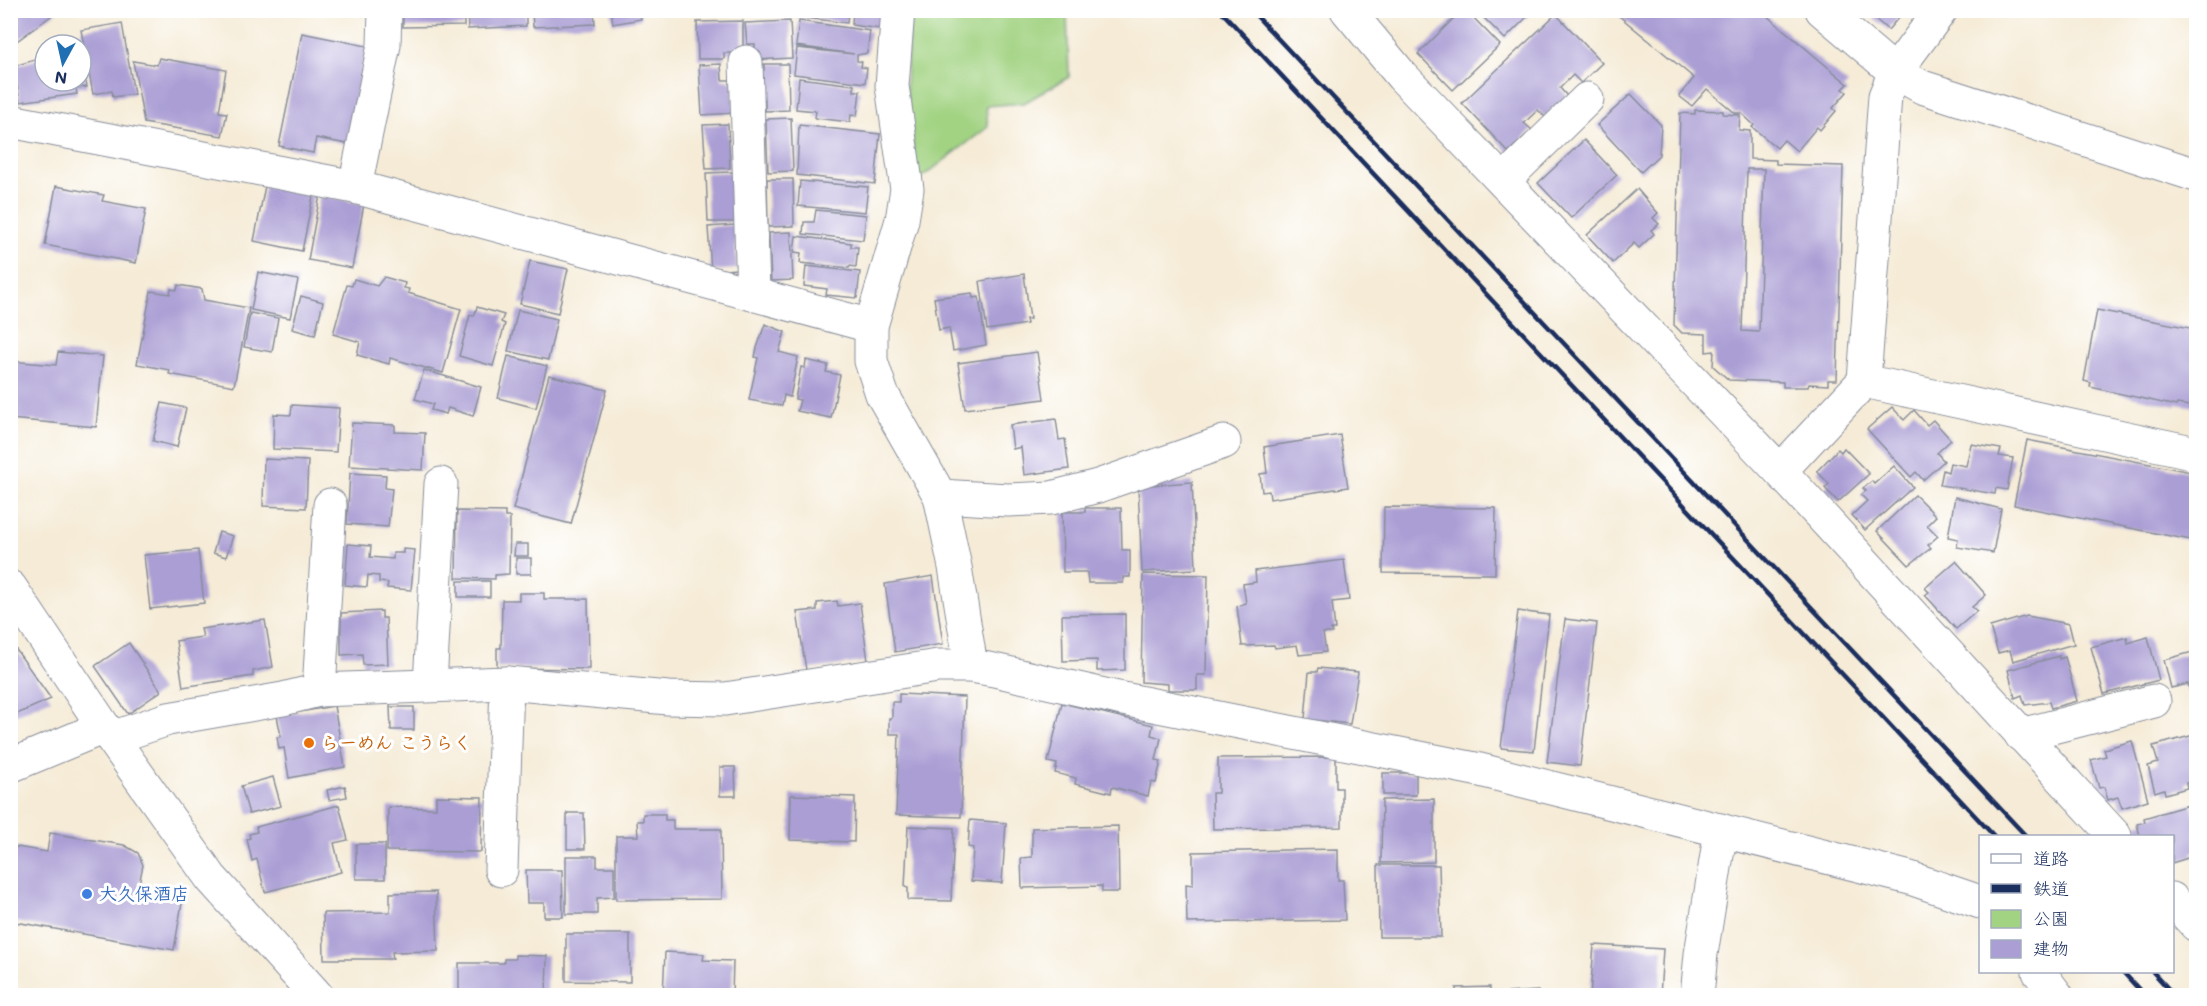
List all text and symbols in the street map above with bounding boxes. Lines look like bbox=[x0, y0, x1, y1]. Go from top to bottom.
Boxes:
north arrow bbox=[33, 33, 93, 93]
text: N bbox=[53, 67, 68, 90]
place label: らーめん こうらく bbox=[321, 730, 471, 754]
marker: らーめん こうらく bbox=[302, 736, 316, 750]
legend bbox=[1979, 835, 2174, 973]
text: 道路 bbox=[2033, 846, 2069, 870]
text: 鉄道 bbox=[2033, 876, 2069, 900]
place label: 大久保酒店 bbox=[99, 881, 189, 905]
marker: 大久保酒店 bbox=[80, 887, 94, 901]
text: 公園 bbox=[2033, 906, 2069, 930]
text: 建物 bbox=[2033, 936, 2069, 960]

